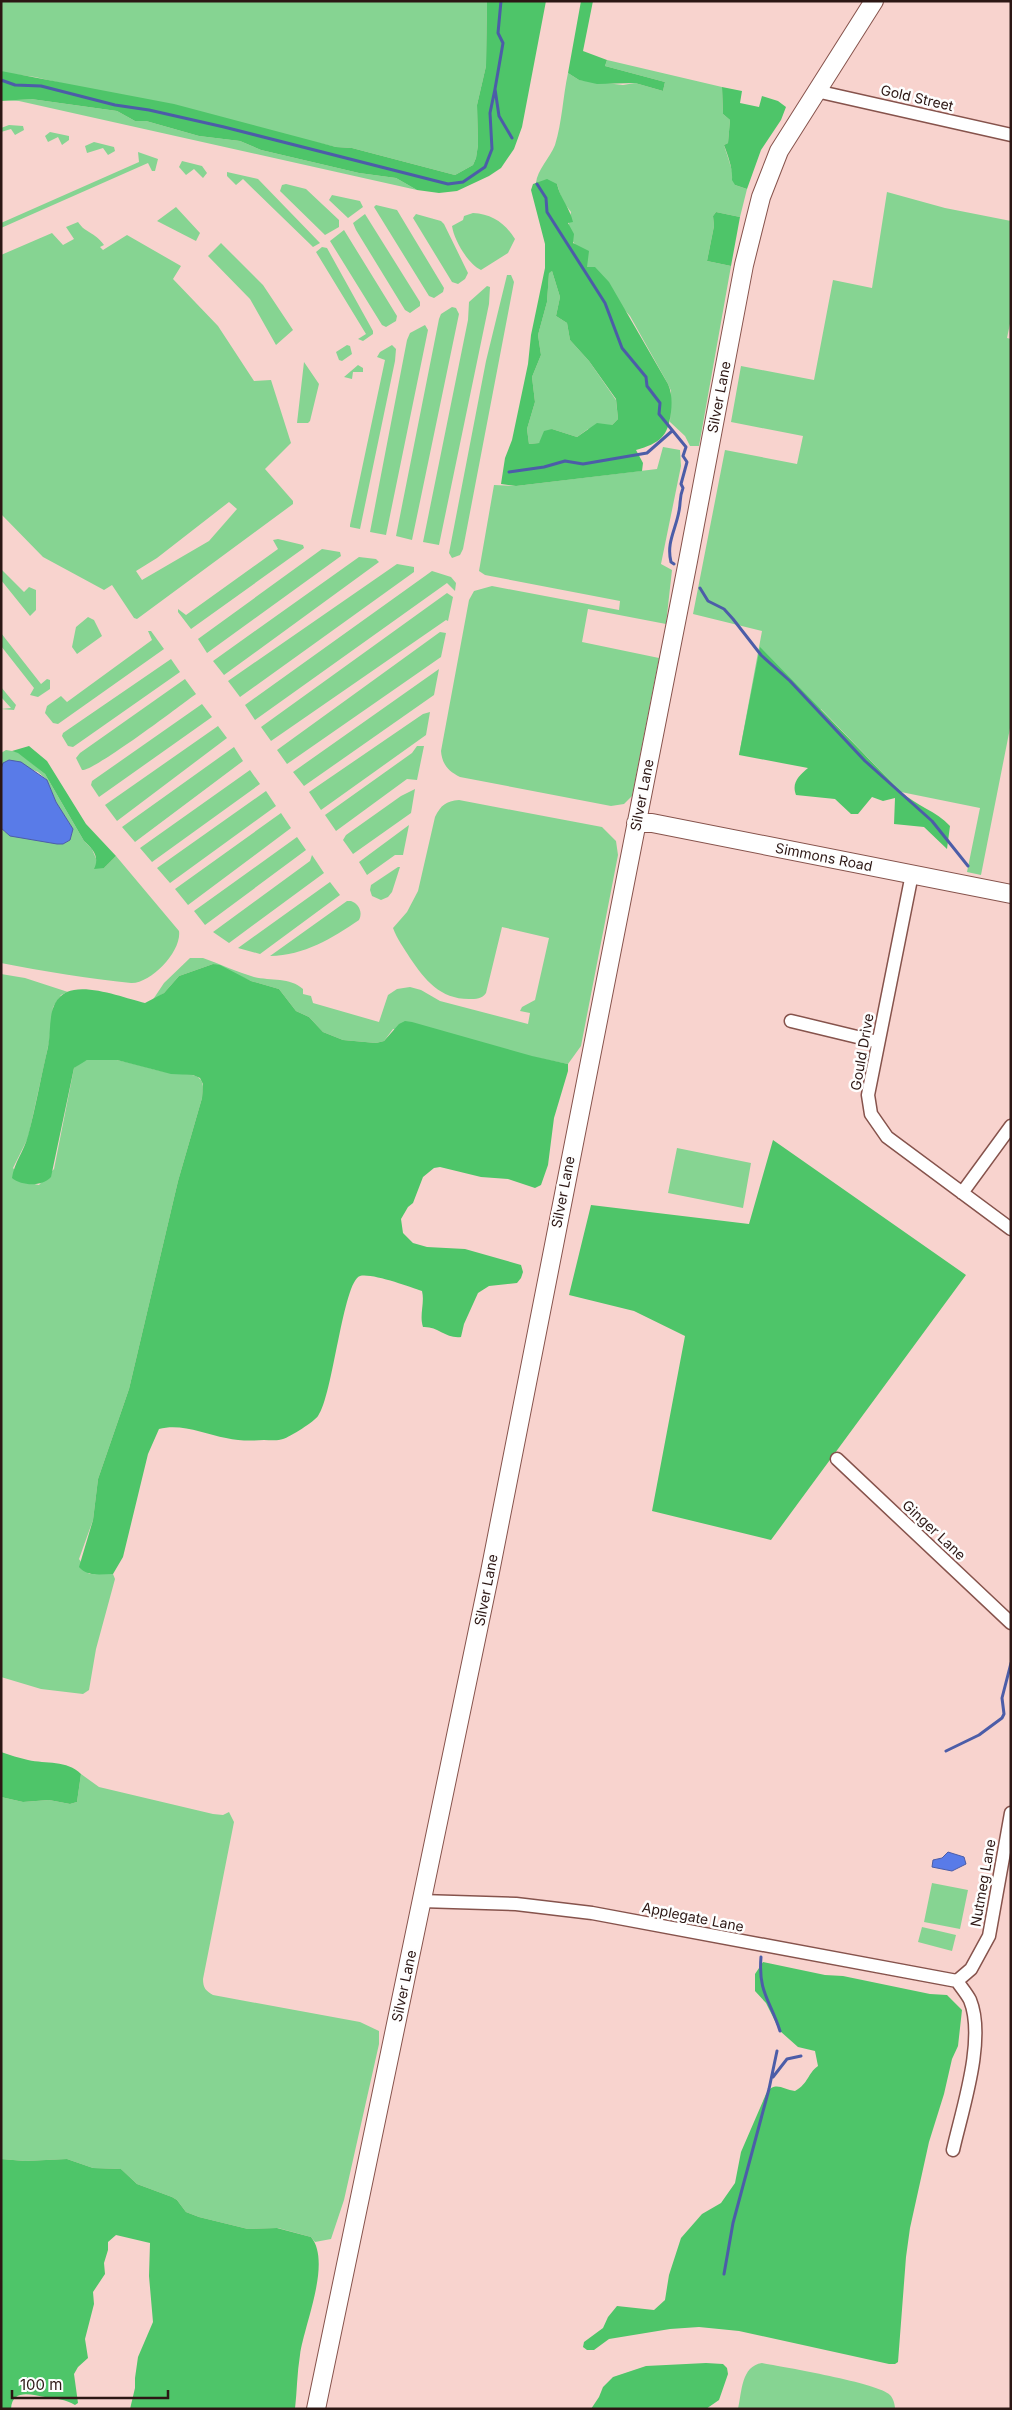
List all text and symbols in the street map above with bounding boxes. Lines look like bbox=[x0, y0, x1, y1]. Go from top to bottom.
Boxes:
street label: Gold Street bbox=[879, 81, 956, 114]
street label: Silver Lane bbox=[703, 359, 734, 434]
street label: Silver Lane bbox=[626, 757, 657, 832]
street label: Simmons Road bbox=[774, 839, 874, 874]
street label: Gould Drive bbox=[846, 1012, 877, 1092]
street label: Silver Lane bbox=[547, 1154, 578, 1229]
street label: Ginger Lane bbox=[899, 1496, 969, 1563]
street label: Silver Lane bbox=[470, 1552, 501, 1627]
street label: Nutmeg Lane bbox=[966, 1838, 999, 1928]
street label: Applegate Lane bbox=[641, 1898, 746, 1935]
street label: Silver Lane bbox=[388, 1948, 419, 2023]
scale bar bbox=[12, 2368, 169, 2400]
text: 100 m bbox=[20, 2375, 62, 2394]

